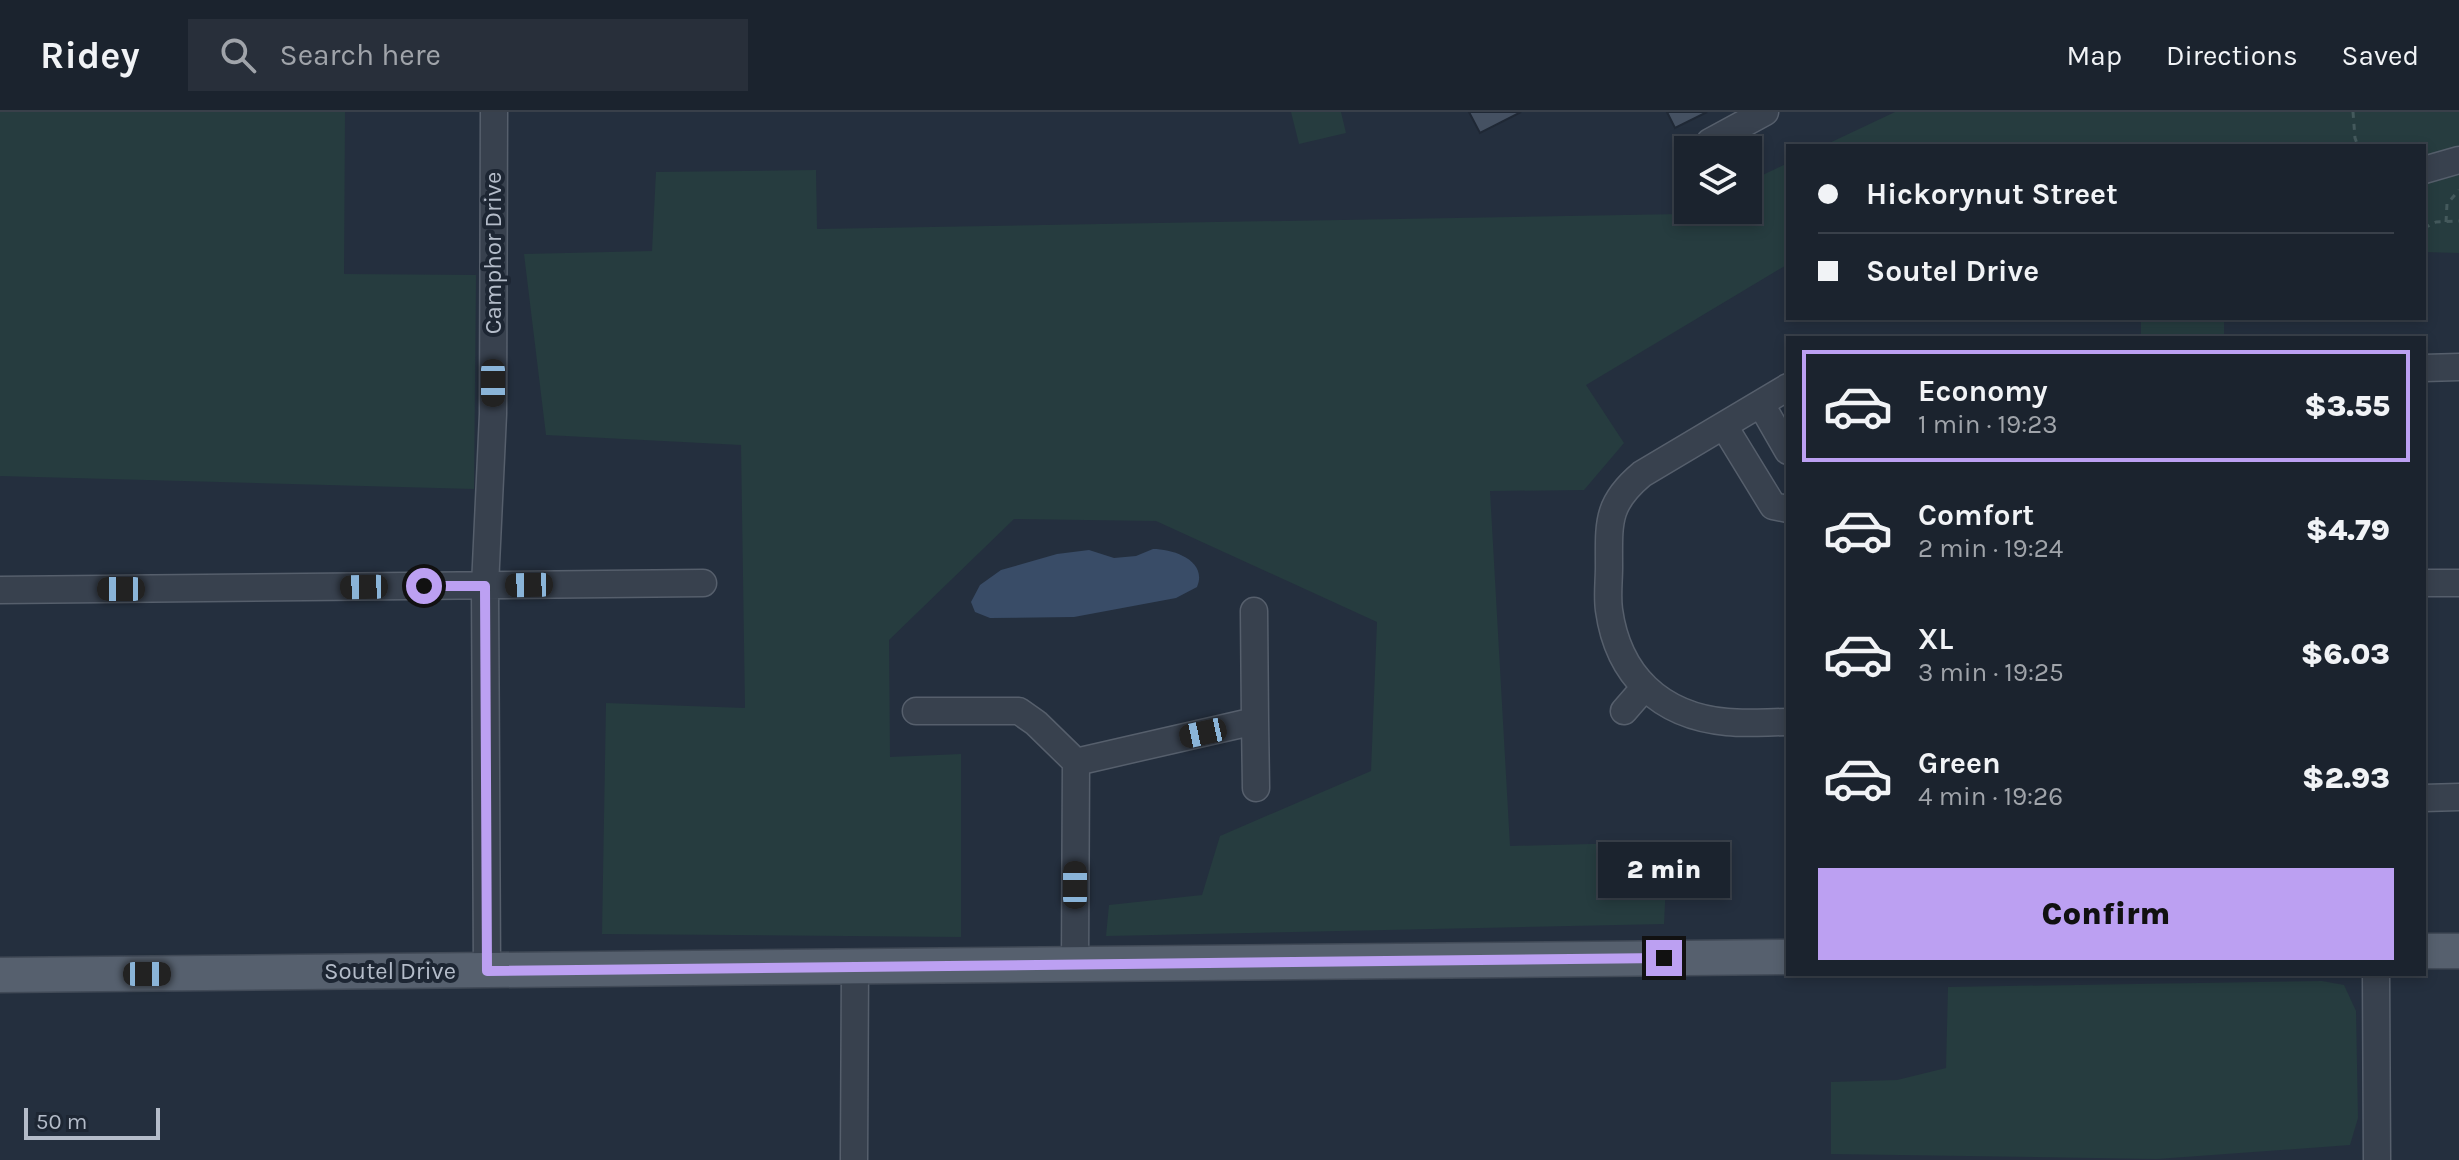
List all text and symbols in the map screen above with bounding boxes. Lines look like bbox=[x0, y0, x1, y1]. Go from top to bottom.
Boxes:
search box bbox=[188, 19, 748, 91]
text: Ridey bbox=[40, 33, 140, 78]
icon: search bbox=[216, 33, 260, 77]
text: Search here bbox=[280, 37, 441, 73]
text: Map bbox=[2067, 39, 2122, 72]
text: Directions bbox=[2166, 39, 2298, 72]
text: Saved bbox=[2342, 39, 2419, 72]
map controls bbox=[1674, 136, 1762, 224]
button: layers bbox=[1674, 136, 1762, 224]
street label: Camphor Drive bbox=[479, 172, 507, 334]
text: Hickorynut Street bbox=[1866, 176, 2118, 212]
text: Soutel Drive bbox=[1866, 253, 2039, 289]
car bbox=[481, 359, 505, 407]
icon: car bbox=[1822, 370, 1894, 442]
text: Economy bbox=[1918, 373, 2048, 409]
text: $3.55 bbox=[2304, 388, 2390, 424]
text: 1 min · 19:23 bbox=[1918, 409, 2058, 440]
icon: car bbox=[1822, 494, 1894, 566]
text: Comfort bbox=[1918, 497, 2034, 533]
text: $4.79 bbox=[2306, 512, 2390, 548]
text: 2 min · 19:24 bbox=[1918, 533, 2063, 564]
route start bbox=[406, 568, 442, 604]
car bbox=[505, 573, 553, 597]
car bbox=[340, 575, 388, 599]
car bbox=[97, 577, 145, 601]
icon: car bbox=[1822, 618, 1894, 690]
text: XL bbox=[1918, 621, 1953, 657]
text: $6.03 bbox=[2301, 636, 2390, 672]
text: 3 min · 19:25 bbox=[1918, 657, 2064, 688]
car bbox=[1177, 716, 1229, 750]
icon: car bbox=[1822, 742, 1894, 814]
text: Green bbox=[1918, 745, 2001, 781]
text: $2.93 bbox=[2302, 760, 2390, 796]
text: 4 min · 19:26 bbox=[1918, 781, 2063, 812]
callout: 2 min bbox=[1598, 842, 1730, 898]
text: 2 min bbox=[1627, 854, 1701, 885]
car bbox=[1063, 861, 1087, 909]
button: Confirm bbox=[1818, 868, 2394, 960]
route end bbox=[1646, 940, 1682, 976]
street label: Soutel Drive bbox=[324, 957, 456, 985]
car bbox=[123, 962, 171, 986]
scale bar bbox=[24, 1104, 160, 1140]
text: 50 m bbox=[36, 1109, 87, 1135]

